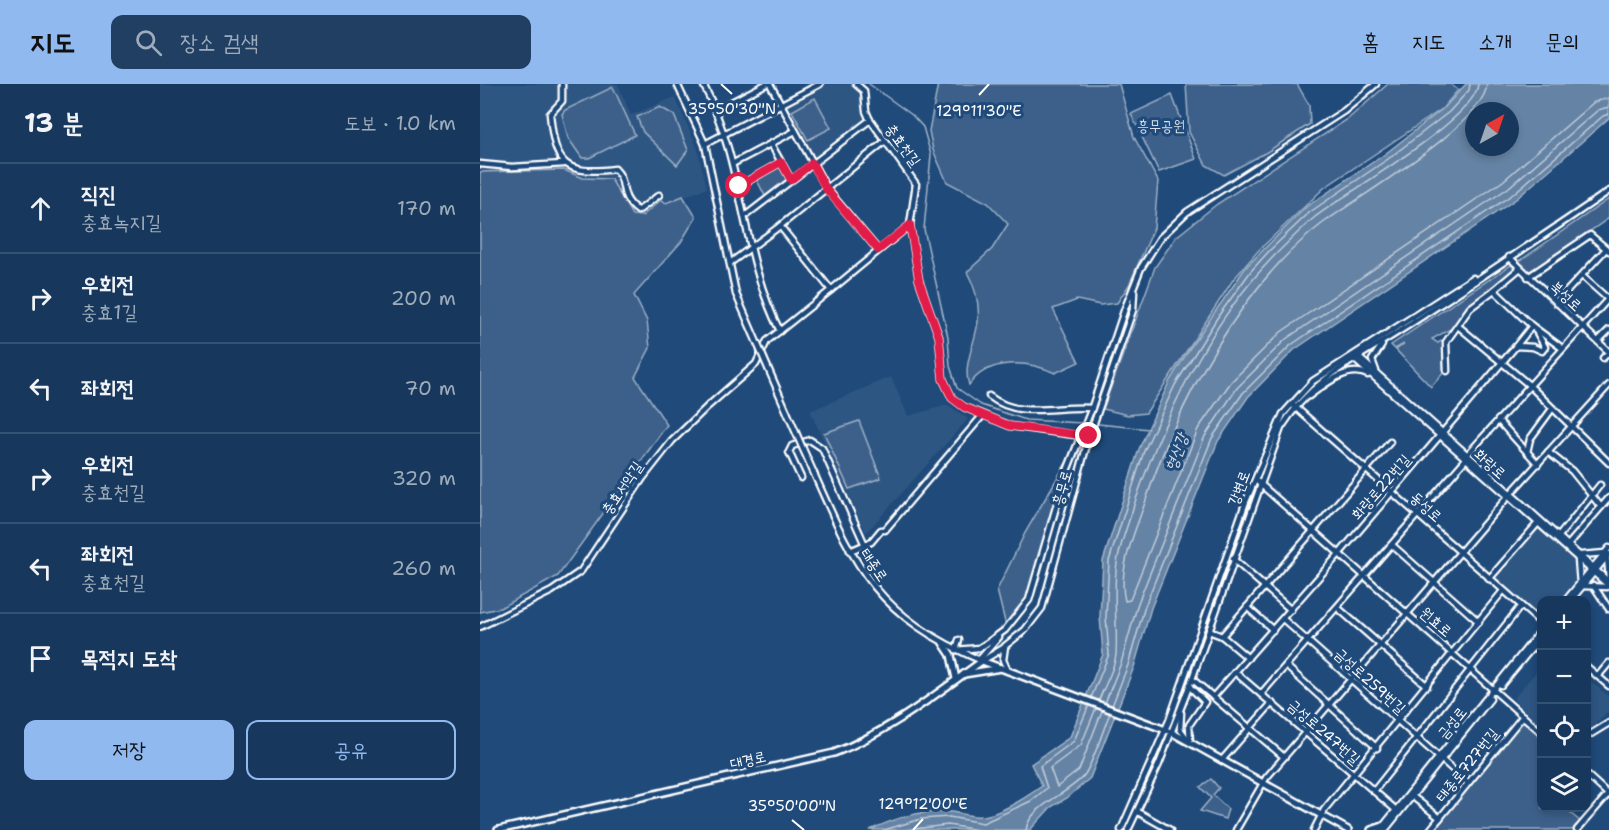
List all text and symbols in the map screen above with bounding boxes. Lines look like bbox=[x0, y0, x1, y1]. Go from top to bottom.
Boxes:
search box bbox=[111, 15, 531, 69]
text: 지도 bbox=[30, 23, 75, 61]
icon: search bbox=[132, 26, 165, 59]
text: 장소 검색 bbox=[180, 28, 258, 57]
text: 홈 bbox=[1362, 28, 1379, 56]
text: 지도 bbox=[1412, 28, 1445, 56]
text: 소개 bbox=[1478, 28, 1512, 56]
text: 문의 bbox=[1545, 28, 1579, 56]
text: 35°50'30"N bbox=[688, 99, 776, 119]
text: 129°11'30"E bbox=[936, 101, 1022, 121]
north arrow bbox=[1465, 102, 1519, 156]
text: 13 분 bbox=[24, 105, 83, 140]
text: 도보 · 1.0 km bbox=[344, 110, 456, 136]
park label: 흥무공원 bbox=[1137, 116, 1185, 136]
street label: 충효천길 bbox=[881, 120, 925, 170]
route start bbox=[725, 172, 751, 198]
text: 직진 bbox=[81, 180, 116, 209]
icon: ahead bbox=[24, 192, 57, 225]
text: 170 m bbox=[397, 195, 456, 221]
text: 충효녹지길 bbox=[81, 209, 161, 235]
text: 우회전 bbox=[81, 270, 134, 299]
street label: 북성로 bbox=[1546, 276, 1586, 316]
icon: right bbox=[24, 282, 57, 315]
text: 200 m bbox=[391, 285, 456, 311]
text: 충효1길 bbox=[81, 299, 138, 325]
icon: left bbox=[24, 372, 57, 405]
text: 좌회전 bbox=[81, 374, 134, 403]
text: 70 m bbox=[404, 375, 456, 401]
route end bbox=[1075, 422, 1101, 448]
water label: 형산강 bbox=[1160, 428, 1194, 474]
street label: 화랑로 bbox=[1470, 444, 1510, 484]
text: 우회전 bbox=[81, 450, 134, 479]
street label: 화랑로22번길 bbox=[1347, 450, 1415, 524]
street label: 충효서악길 bbox=[597, 457, 647, 519]
icon: right bbox=[24, 462, 57, 495]
text: 320 m bbox=[392, 465, 456, 491]
street label: 흥무로 bbox=[1047, 468, 1077, 508]
street label: 강변로 bbox=[1223, 468, 1255, 508]
text: 충효천길 bbox=[81, 479, 145, 505]
street label: 동성로 bbox=[1406, 487, 1446, 527]
text: 좌회전 bbox=[81, 540, 134, 569]
street label: 태종로 bbox=[856, 544, 892, 586]
icon: left bbox=[24, 552, 57, 585]
text: 260 m bbox=[391, 555, 456, 581]
text: 충효천길 bbox=[81, 569, 145, 595]
map controls bbox=[1537, 596, 1591, 812]
button: + bbox=[1537, 596, 1591, 650]
street label: 원효로 bbox=[1416, 603, 1456, 641]
icon: arrive bbox=[24, 642, 57, 675]
text: 목적지 도착 bbox=[81, 644, 177, 673]
street label: 금성로259번길 bbox=[1330, 644, 1410, 718]
button: − bbox=[1537, 650, 1591, 704]
street label: 금성로247번길 bbox=[1284, 695, 1364, 769]
street label: 금성로 bbox=[1433, 703, 1471, 743]
button: locate bbox=[1537, 704, 1591, 758]
button: 저장 bbox=[24, 720, 234, 780]
button: 공유 bbox=[246, 720, 456, 780]
street label: 태종로727번길 bbox=[1431, 724, 1503, 806]
street label: 대경로 bbox=[728, 746, 768, 774]
button: layers bbox=[1537, 758, 1591, 812]
text: 129°12'00"E bbox=[878, 794, 968, 814]
text: 35°50'00"N bbox=[748, 796, 836, 816]

